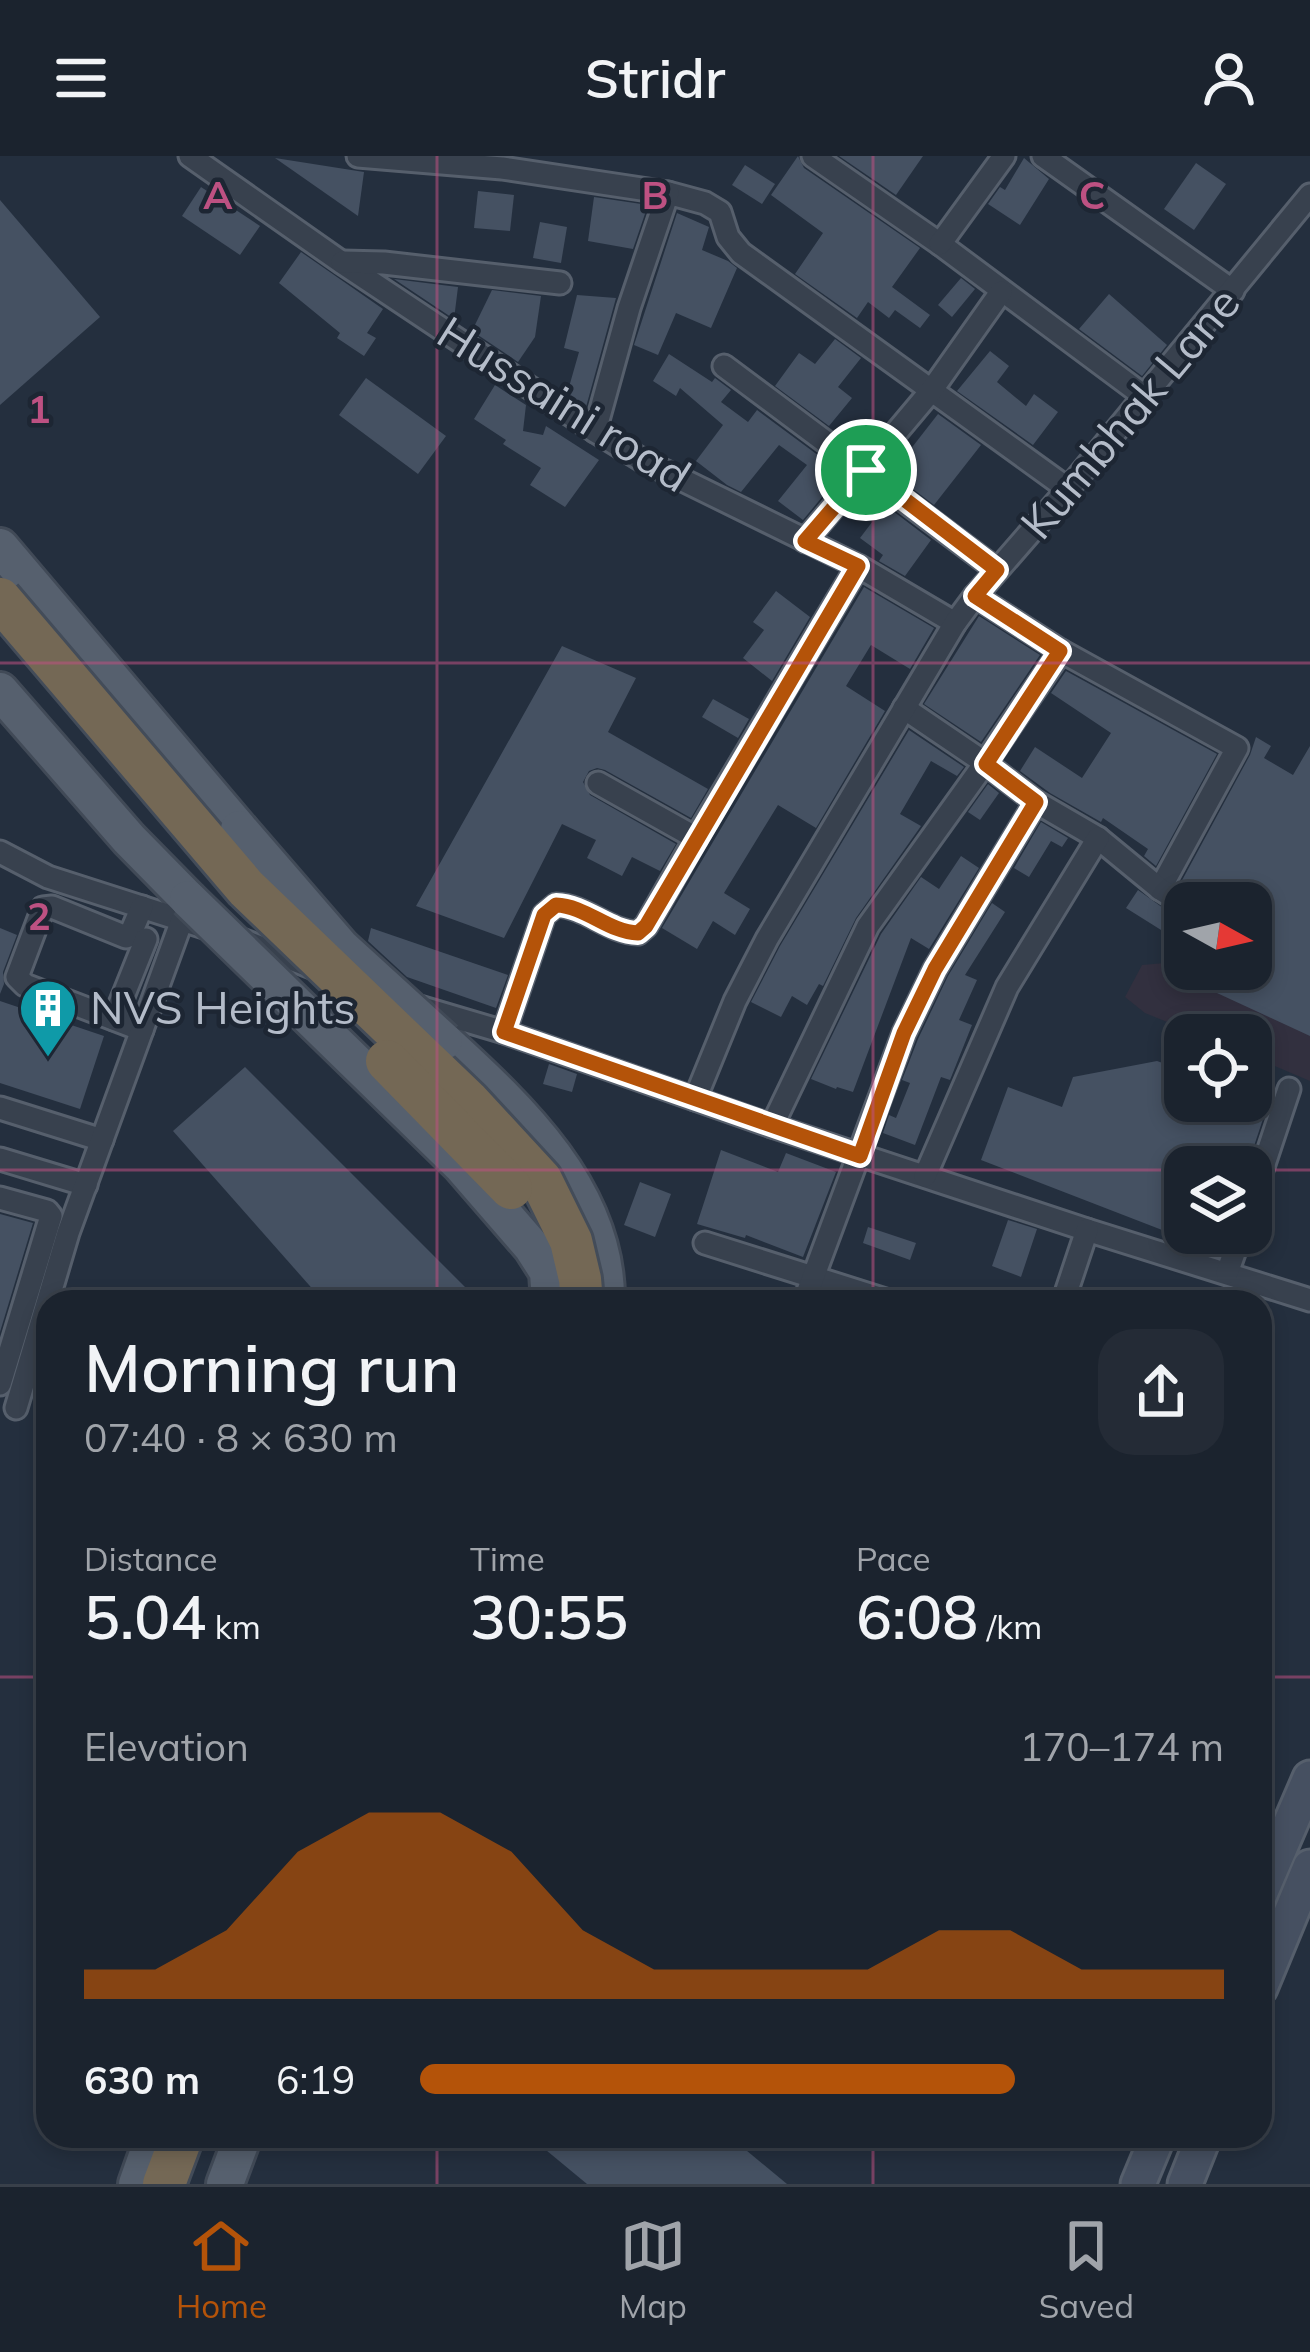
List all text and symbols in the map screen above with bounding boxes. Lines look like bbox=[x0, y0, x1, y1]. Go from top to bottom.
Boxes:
text: Stridr bbox=[585, 44, 725, 112]
icon: menu bbox=[48, 45, 114, 111]
icon: person bbox=[1196, 45, 1262, 111]
text: A bbox=[203, 170, 233, 219]
text: B bbox=[642, 170, 668, 219]
text: C bbox=[1079, 170, 1105, 219]
street label: Kumbhak Lane bbox=[1008, 275, 1251, 550]
street label: Hussaini road bbox=[428, 303, 701, 503]
text: 1 bbox=[27, 384, 51, 433]
pin bbox=[815, 419, 917, 521]
icon: arrive bbox=[833, 437, 899, 503]
north arrow bbox=[1164, 882, 1272, 990]
map controls bbox=[1164, 882, 1272, 1254]
text: 2 bbox=[27, 891, 51, 940]
building icon: NVS Heights bbox=[17, 977, 79, 1059]
place label: NVS Heights bbox=[90, 979, 356, 1035]
button: locate bbox=[1164, 1014, 1272, 1122]
button: layers bbox=[1164, 1146, 1272, 1254]
text: Morning run bbox=[84, 1326, 460, 1409]
button: share bbox=[1098, 1329, 1224, 1455]
text: 07:40 · 8 × 630 m bbox=[84, 1413, 398, 1462]
text: Distance bbox=[84, 1538, 217, 1579]
text: Time bbox=[470, 1538, 545, 1579]
text: Pace bbox=[856, 1538, 930, 1579]
text: 5.04 bbox=[84, 1579, 206, 1654]
text: 30:55 bbox=[470, 1579, 628, 1654]
text: 6:08 bbox=[856, 1579, 978, 1654]
text: km bbox=[206, 1606, 261, 1647]
text: /km bbox=[978, 1606, 1042, 1647]
text: Elevation bbox=[84, 1722, 249, 1771]
text: 170–174 m bbox=[1019, 1722, 1224, 1771]
text: 630 m bbox=[84, 2055, 200, 2104]
text: 6:19 bbox=[276, 2055, 355, 2104]
tab: Home bbox=[176, 2213, 267, 2326]
tab: Map bbox=[619, 2213, 687, 2326]
tab: Saved bbox=[1039, 2213, 1134, 2326]

